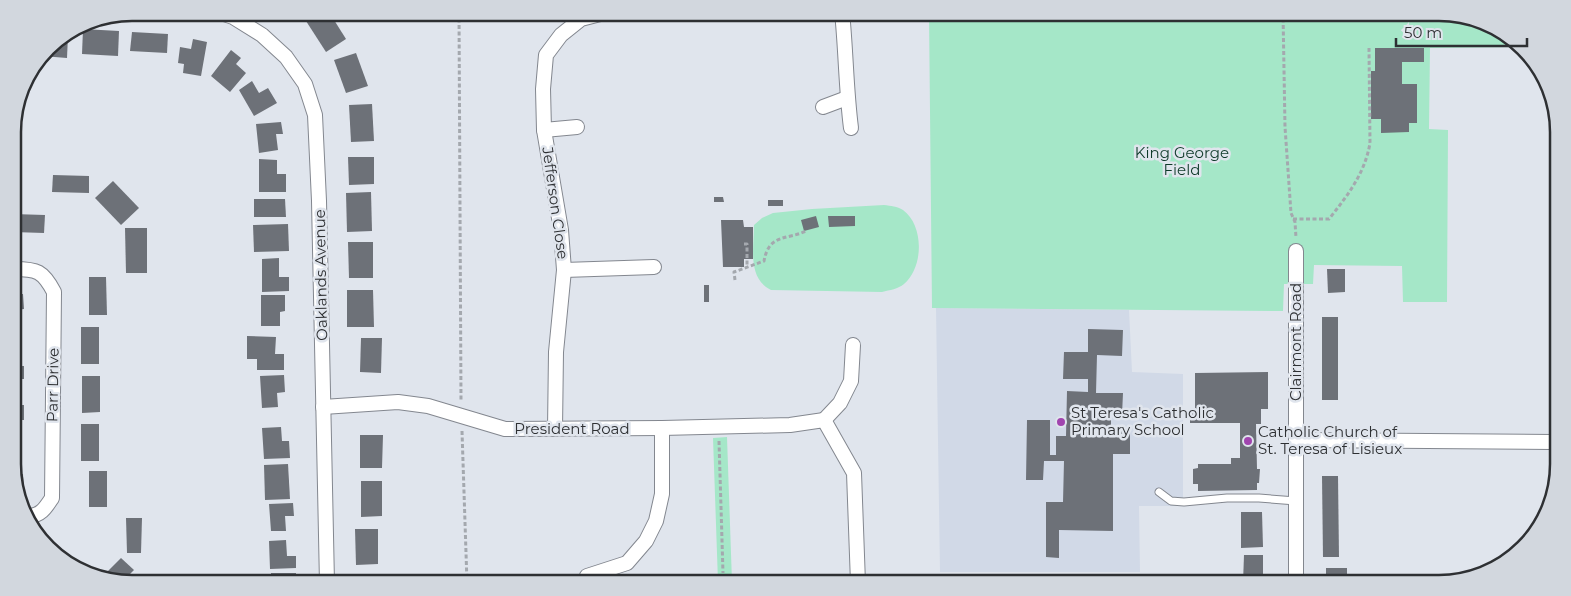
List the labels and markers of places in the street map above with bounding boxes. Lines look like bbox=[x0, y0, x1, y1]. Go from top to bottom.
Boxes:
place label: St Teresa's Catholic Primary School bbox=[1071, 403, 1214, 439]
marker: St Teresa's Catholic Primary School bbox=[1055, 416, 1067, 428]
place label: Catholic Church of St. Teresa of Lisieux bbox=[1258, 422, 1402, 458]
marker: Catholic Church of St. Teresa of Lisieux bbox=[1242, 435, 1254, 447]

